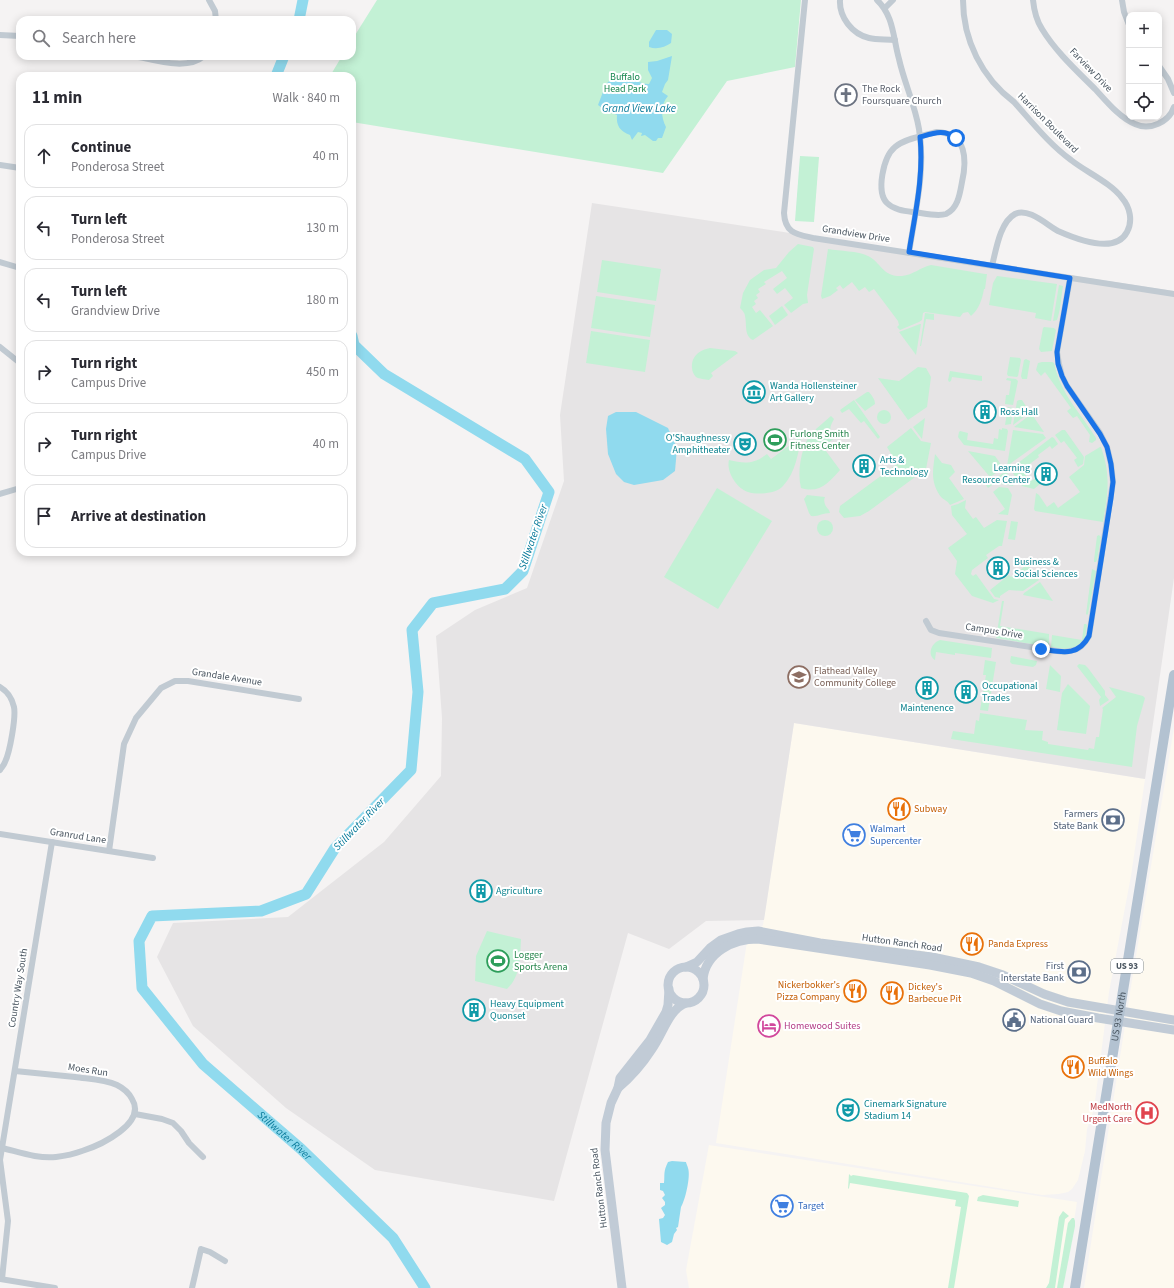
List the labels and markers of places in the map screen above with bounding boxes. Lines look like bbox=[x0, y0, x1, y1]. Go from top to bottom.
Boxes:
church icon: The Rock Foursquare Church bbox=[833, 82, 859, 108]
place label: The Rock Foursquare Church bbox=[862, 82, 942, 108]
museum icon: Wanda Hollensteiner Art Gallery bbox=[741, 379, 767, 405]
place label: Wanda Hollensteiner Art Gallery bbox=[770, 379, 857, 405]
building icon: Ross Hall bbox=[972, 399, 998, 425]
place label: Ross Hall bbox=[1000, 405, 1038, 419]
sports icon: Furlong Smith Fitness Center bbox=[762, 427, 788, 453]
place label: Furlong Smith Fitness Center bbox=[790, 427, 850, 453]
place label: O'Shaughnessy Amphitheater bbox=[666, 431, 731, 457]
theatre icon: O'Shaughnessy Amphitheater bbox=[732, 431, 758, 457]
building icon: Arts & Technology bbox=[851, 453, 877, 479]
place label: Arts & Technology bbox=[880, 453, 929, 479]
place label: Learning Resource Center bbox=[962, 461, 1031, 487]
building icon: Learning Resource Center bbox=[1033, 461, 1059, 487]
building icon: Business & Social Sciences bbox=[985, 555, 1011, 581]
place label: Business & Social Sciences bbox=[1014, 555, 1078, 581]
school or university icon: Flathead Valley Community College bbox=[786, 664, 812, 690]
place label: Flathead Valley Community College bbox=[814, 664, 896, 690]
building icon: Maintenence bbox=[914, 675, 940, 701]
building icon: Occupational Trades bbox=[953, 679, 979, 705]
place label: Occupational Trades bbox=[982, 679, 1038, 705]
place label: Maintenence bbox=[900, 701, 954, 715]
restaurant icon: Subway bbox=[886, 796, 912, 822]
place label: Subway bbox=[914, 802, 947, 816]
place label: Farmers State Bank bbox=[1053, 807, 1098, 833]
bank icon: Farmers State Bank bbox=[1100, 807, 1126, 833]
supermarket icon: Walmart Supercenter bbox=[841, 822, 867, 848]
place label: Walmart Supercenter bbox=[870, 822, 922, 848]
building icon: Agriculture bbox=[468, 878, 494, 904]
place label: Agriculture bbox=[496, 884, 542, 898]
restaurant icon: Panda Express bbox=[959, 931, 985, 957]
place label: Panda Express bbox=[988, 937, 1048, 951]
sports icon: Logger Sports Arena bbox=[485, 948, 511, 974]
place label: Logger Sports Arena bbox=[514, 948, 568, 974]
place label: First Interstate Bank bbox=[1001, 959, 1065, 985]
bank icon: First Interstate Bank bbox=[1066, 959, 1092, 985]
place label: Nickerbokker's Pizza Company bbox=[777, 978, 840, 1004]
restaurant icon: Nickerbokker's Pizza Company bbox=[842, 978, 868, 1004]
restaurant icon: Dickey's Barbecue Pit bbox=[879, 980, 905, 1006]
place label: Dickey's Barbecue Pit bbox=[908, 980, 962, 1006]
building icon: Heavy Equipment Quonset bbox=[461, 997, 487, 1023]
place label: Heavy Equipment Quonset bbox=[490, 997, 565, 1023]
public building icon: National Guard bbox=[1001, 1007, 1027, 1033]
hotel icon: Homewood Suites bbox=[756, 1013, 782, 1039]
place label: National Guard bbox=[1030, 1013, 1093, 1027]
place label: Homewood Suites bbox=[784, 1019, 860, 1033]
restaurant icon: Buffalo Wild Wings bbox=[1060, 1054, 1086, 1080]
place label: Buffalo Wild Wings bbox=[1088, 1054, 1133, 1080]
theatre icon: Cinemark Signature Stadium 14 bbox=[835, 1097, 861, 1123]
place label: Cinemark Signature Stadium 14 bbox=[864, 1097, 947, 1123]
place label: MedNorth Urgent Care bbox=[1082, 1100, 1132, 1126]
hospital icon: MedNorth Urgent Care bbox=[1134, 1100, 1160, 1126]
supermarket icon: Target bbox=[769, 1193, 795, 1219]
place label: Target bbox=[798, 1199, 825, 1213]

